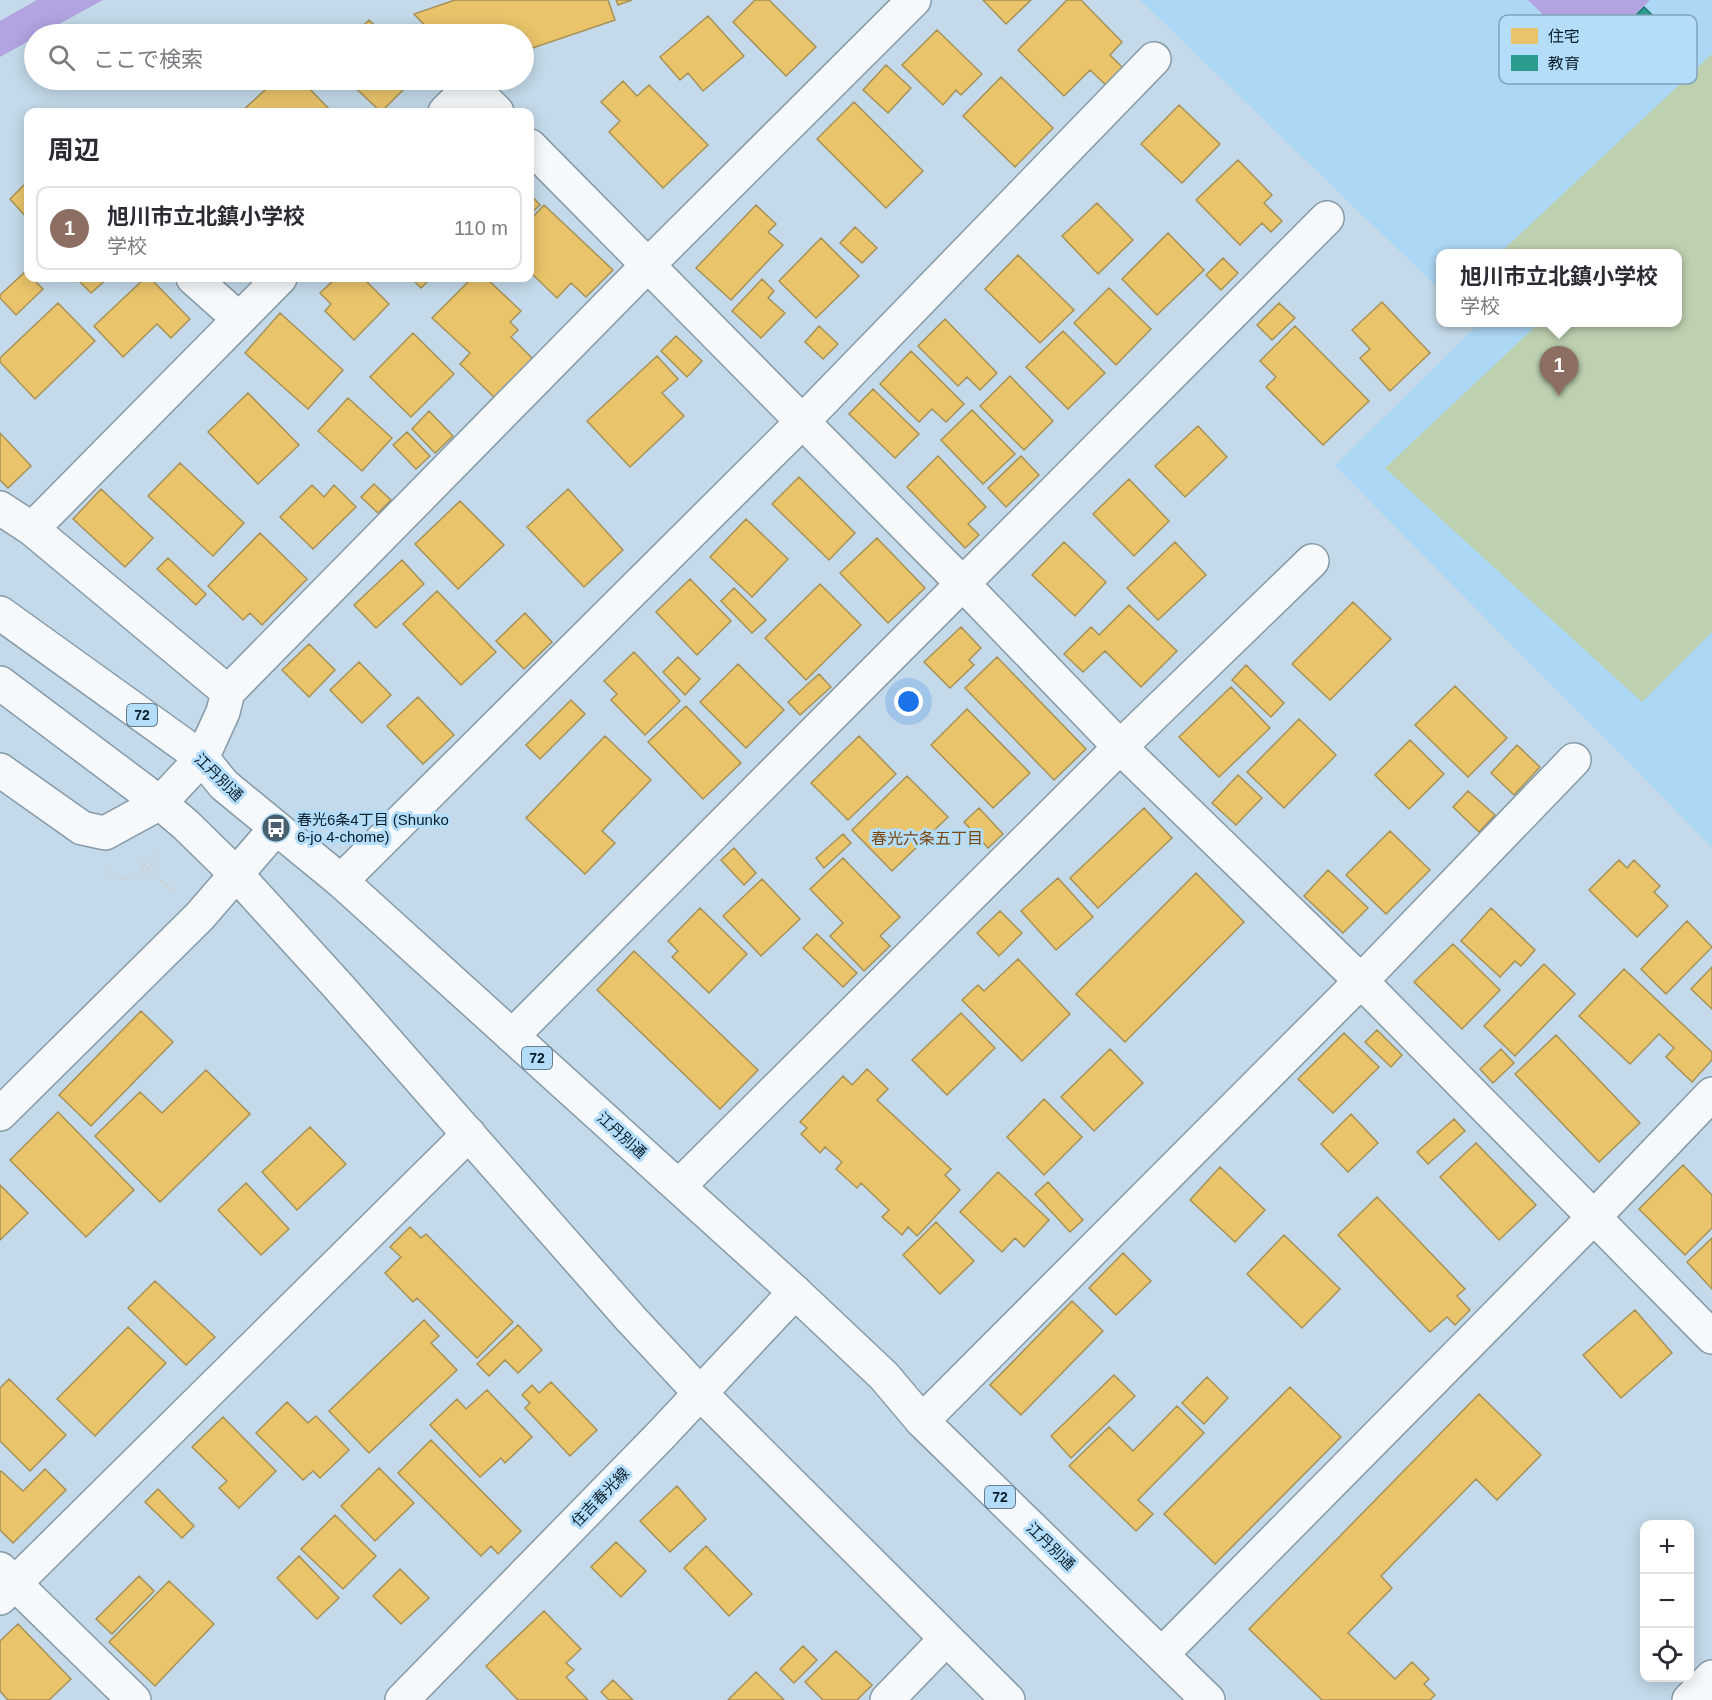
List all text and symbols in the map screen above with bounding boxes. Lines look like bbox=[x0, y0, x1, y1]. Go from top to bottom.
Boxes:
legend bbox=[1499, 15, 1697, 84]
search box bbox=[24, 24, 534, 90]
text: 住宅 bbox=[1548, 28, 1580, 45]
icon: search bbox=[45, 41, 78, 74]
text: ここで検索 bbox=[93, 47, 203, 72]
text: 教育 bbox=[1548, 55, 1580, 72]
text: 周辺 bbox=[48, 135, 100, 165]
text: 旭川市立北鎮小学校 bbox=[107, 204, 305, 229]
text: 1 bbox=[64, 217, 75, 239]
text: 110 m bbox=[454, 217, 508, 239]
text: 学校 bbox=[107, 235, 147, 257]
popup bbox=[1436, 249, 1682, 327]
text: 旭川市立北鎮小学校 bbox=[1460, 264, 1658, 289]
text: 学校 bbox=[1460, 295, 1500, 317]
pin: 1 bbox=[1540, 346, 1578, 396]
your location bbox=[894, 687, 923, 716]
road number: 72 bbox=[127, 704, 157, 726]
street label: 江丹別通 bbox=[192, 750, 246, 804]
place label: 春光6条4丁目 (Shunko 6-jo 4-chome) bbox=[297, 811, 449, 845]
bus stop icon: 春光6条4丁目 (Shunko 6-jo 4-chome) bbox=[260, 812, 292, 844]
district label: 春光六条五丁目 bbox=[871, 830, 983, 847]
road number: 72 bbox=[522, 1047, 552, 1069]
street label: 江丹別通 bbox=[594, 1109, 650, 1161]
street label: 住吉春光線 bbox=[568, 1464, 632, 1530]
road number: 72 bbox=[985, 1486, 1015, 1508]
street label: 江丹別通 bbox=[1024, 1519, 1078, 1573]
map controls bbox=[1640, 1520, 1694, 1682]
button: + bbox=[1640, 1520, 1694, 1574]
button: − bbox=[1640, 1574, 1694, 1628]
button: locate bbox=[1640, 1628, 1694, 1682]

